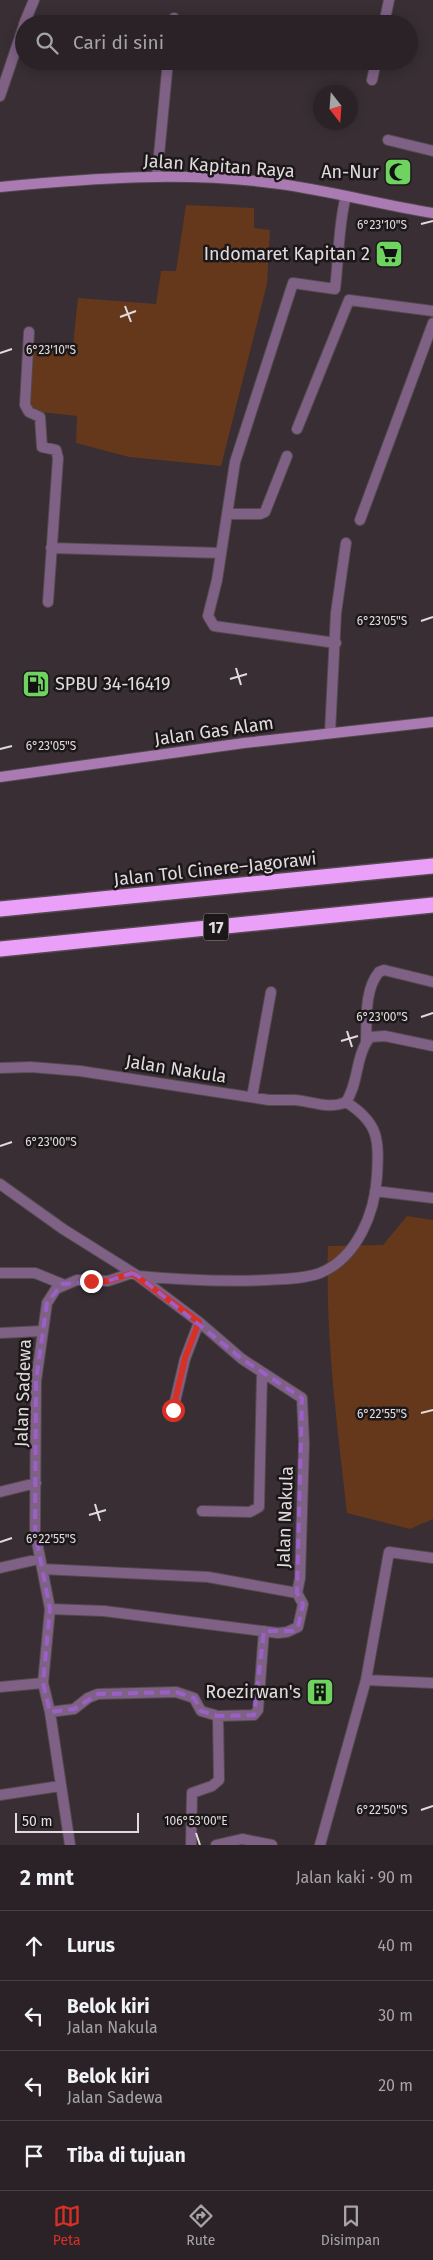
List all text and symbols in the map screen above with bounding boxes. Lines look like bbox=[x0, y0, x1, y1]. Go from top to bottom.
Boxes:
search box bbox=[15, 15, 418, 70]
icon: search bbox=[33, 29, 61, 57]
text: Cari di sini bbox=[73, 31, 164, 54]
north arrow bbox=[313, 85, 358, 130]
street label: Jalan Kapitan Raya bbox=[143, 150, 295, 182]
mosque icon: An-Nur bbox=[383, 157, 413, 187]
place label: An-Nur bbox=[321, 161, 379, 183]
text: 6°23'10"S bbox=[357, 218, 408, 232]
supermarket icon: Indomaret Kapitan 2 bbox=[374, 239, 404, 269]
place label: Indomaret Kapitan 2 bbox=[204, 243, 370, 265]
text: 6°23'10"S bbox=[26, 343, 77, 357]
text: 6°23'05"S bbox=[357, 614, 408, 628]
fuel station icon: SPBU 34-16419 bbox=[21, 669, 51, 699]
place label: SPBU 34-16419 bbox=[55, 673, 171, 695]
street label: Jalan Gas Alam bbox=[153, 712, 275, 750]
text: 6°23'05"S bbox=[26, 739, 77, 753]
street label: Jalan Tol Cinere–Jagorawi bbox=[112, 847, 318, 891]
road number: 17 bbox=[204, 914, 228, 940]
text: 6°23'00"S bbox=[356, 1010, 408, 1024]
street label: Jalan Nakula bbox=[124, 1050, 228, 1088]
text: 6°23'00"S bbox=[25, 1135, 77, 1149]
route end bbox=[80, 1270, 103, 1293]
street label: Jalan Sadewa bbox=[10, 1339, 36, 1447]
route start bbox=[162, 1399, 185, 1422]
text: 6°22'55"S bbox=[357, 1407, 407, 1421]
street label: Jalan Nakula bbox=[272, 1466, 298, 1568]
text: 6°22'55"S bbox=[26, 1532, 76, 1546]
building icon: Roezirwan's bbox=[305, 1677, 335, 1707]
place label: Roezirwan's bbox=[205, 1681, 301, 1703]
text: 6°22'50"S bbox=[357, 1803, 408, 1817]
scale bar bbox=[15, 1810, 139, 1833]
text: 50 m bbox=[22, 1813, 53, 1830]
text: 106°53'00"E bbox=[164, 1814, 228, 1828]
text: 2 mnt bbox=[20, 1865, 74, 1891]
text: Jalan kaki · 90 m bbox=[296, 1868, 413, 1887]
icon: ahead bbox=[20, 1932, 48, 1960]
text: Lurus bbox=[67, 1934, 115, 1957]
text: 40 m bbox=[378, 1936, 413, 1955]
text: Belok kiri bbox=[67, 1995, 150, 2018]
icon: left bbox=[20, 2002, 48, 2030]
text: 30 m bbox=[378, 2006, 413, 2025]
text: Jalan Nakula bbox=[67, 2018, 158, 2037]
text: Belok kiri bbox=[67, 2065, 150, 2088]
icon: left bbox=[20, 2072, 48, 2100]
text: 20 m bbox=[378, 2076, 413, 2095]
text: Jalan Sadewa bbox=[67, 2088, 163, 2107]
icon: arrive bbox=[20, 2142, 48, 2170]
text: Tiba di tujuan bbox=[67, 2144, 186, 2167]
tab: Peta bbox=[53, 2202, 81, 2249]
tab: Rute bbox=[186, 2202, 215, 2249]
tab: Disimpan bbox=[321, 2202, 380, 2249]

